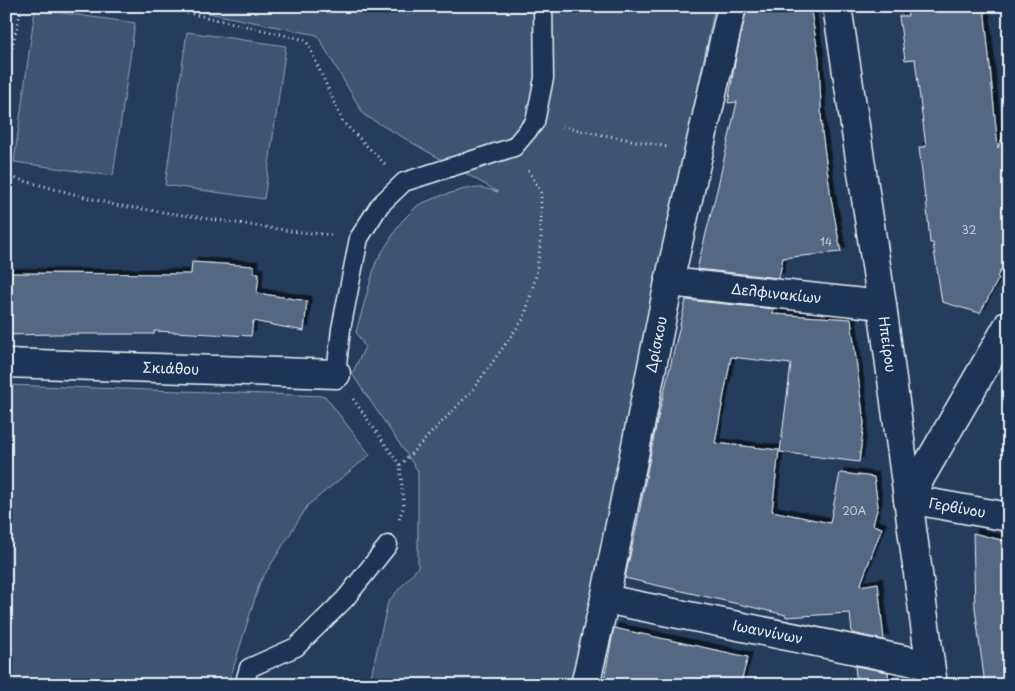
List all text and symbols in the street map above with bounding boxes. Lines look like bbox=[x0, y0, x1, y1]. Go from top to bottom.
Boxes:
house number: 32 bbox=[962, 221, 977, 238]
house number: 14 bbox=[820, 233, 832, 250]
street label: Δελφινακίων bbox=[730, 278, 823, 308]
street label: Δρίσκου bbox=[640, 314, 672, 374]
street label: Ηπείρου bbox=[874, 315, 902, 374]
street label: Σκιάθου bbox=[142, 357, 199, 379]
street label: Γερβίνου bbox=[927, 492, 987, 523]
house number: 20A bbox=[842, 502, 867, 519]
street label: Ιωαννίνων bbox=[731, 614, 805, 649]

